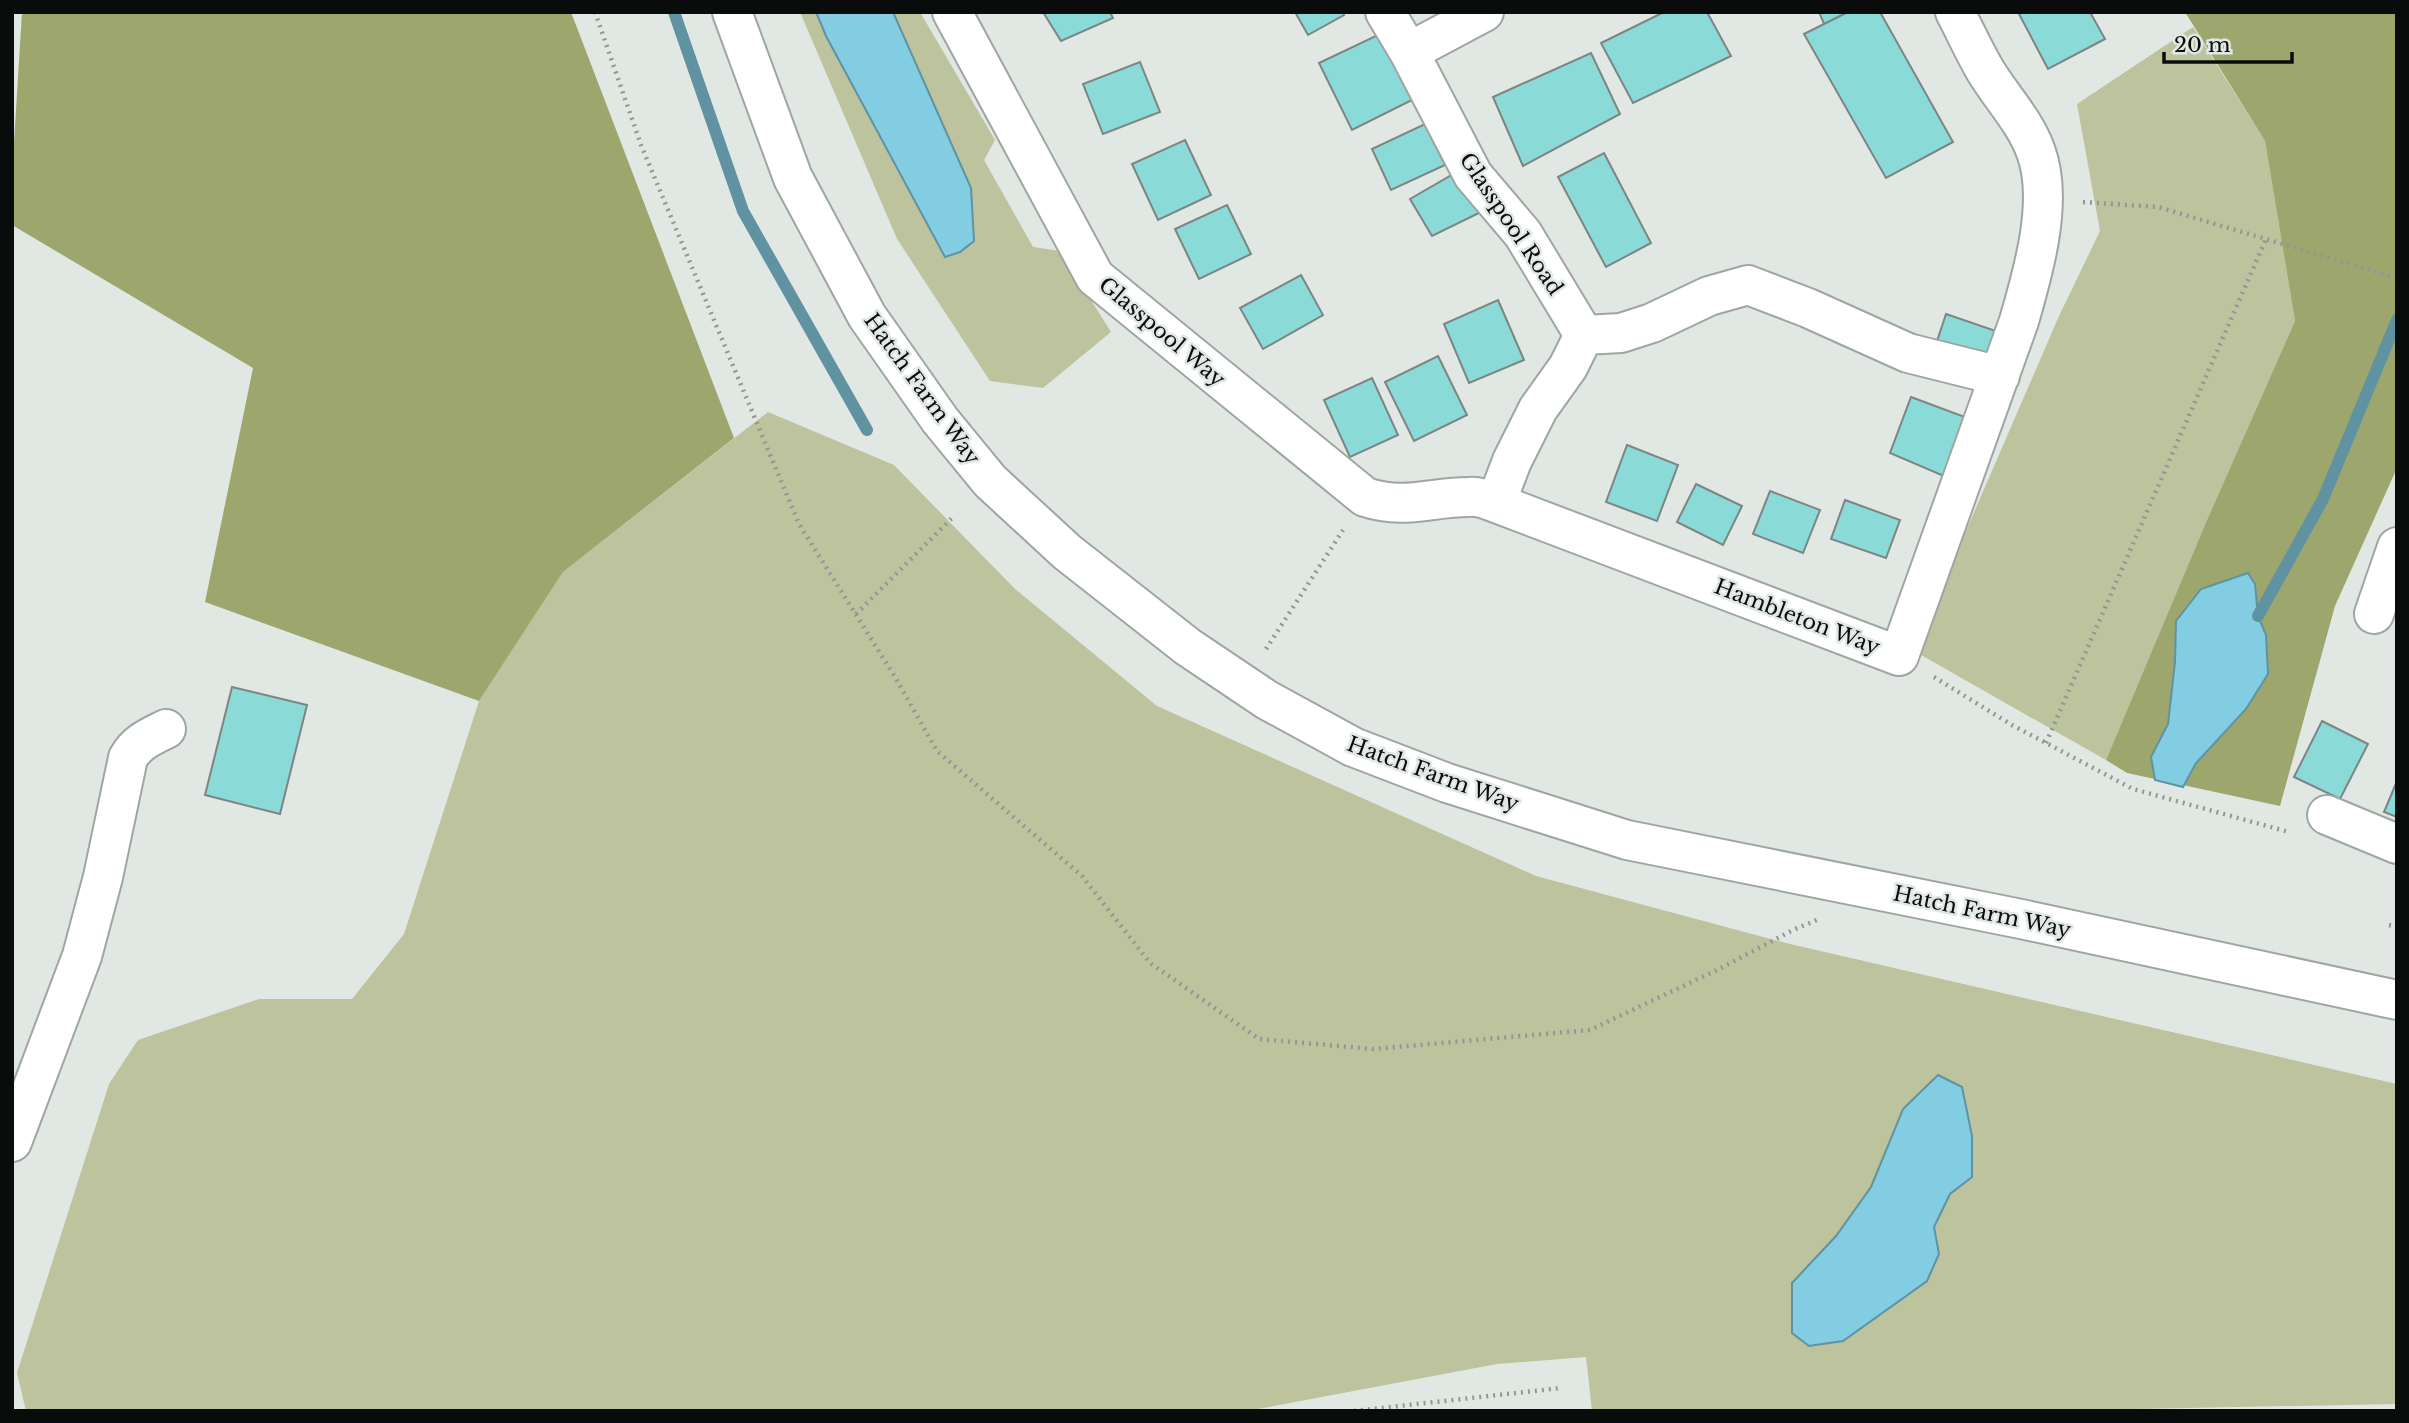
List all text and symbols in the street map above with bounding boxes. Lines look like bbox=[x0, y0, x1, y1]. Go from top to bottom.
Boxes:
scale bar bbox=[2164, 21, 2292, 65]
text: 20 m bbox=[2174, 32, 2231, 58]
street label: Glasspool Road bbox=[1454, 148, 1568, 300]
street label: Glasspool Way bbox=[1094, 272, 1231, 393]
street label: Hatch Farm Way bbox=[858, 308, 986, 470]
street label: Hambleton Way bbox=[1711, 574, 1884, 661]
street label: Hatch Farm Way bbox=[1344, 731, 1523, 817]
street label: Hatch Farm Way bbox=[1891, 880, 2074, 944]

